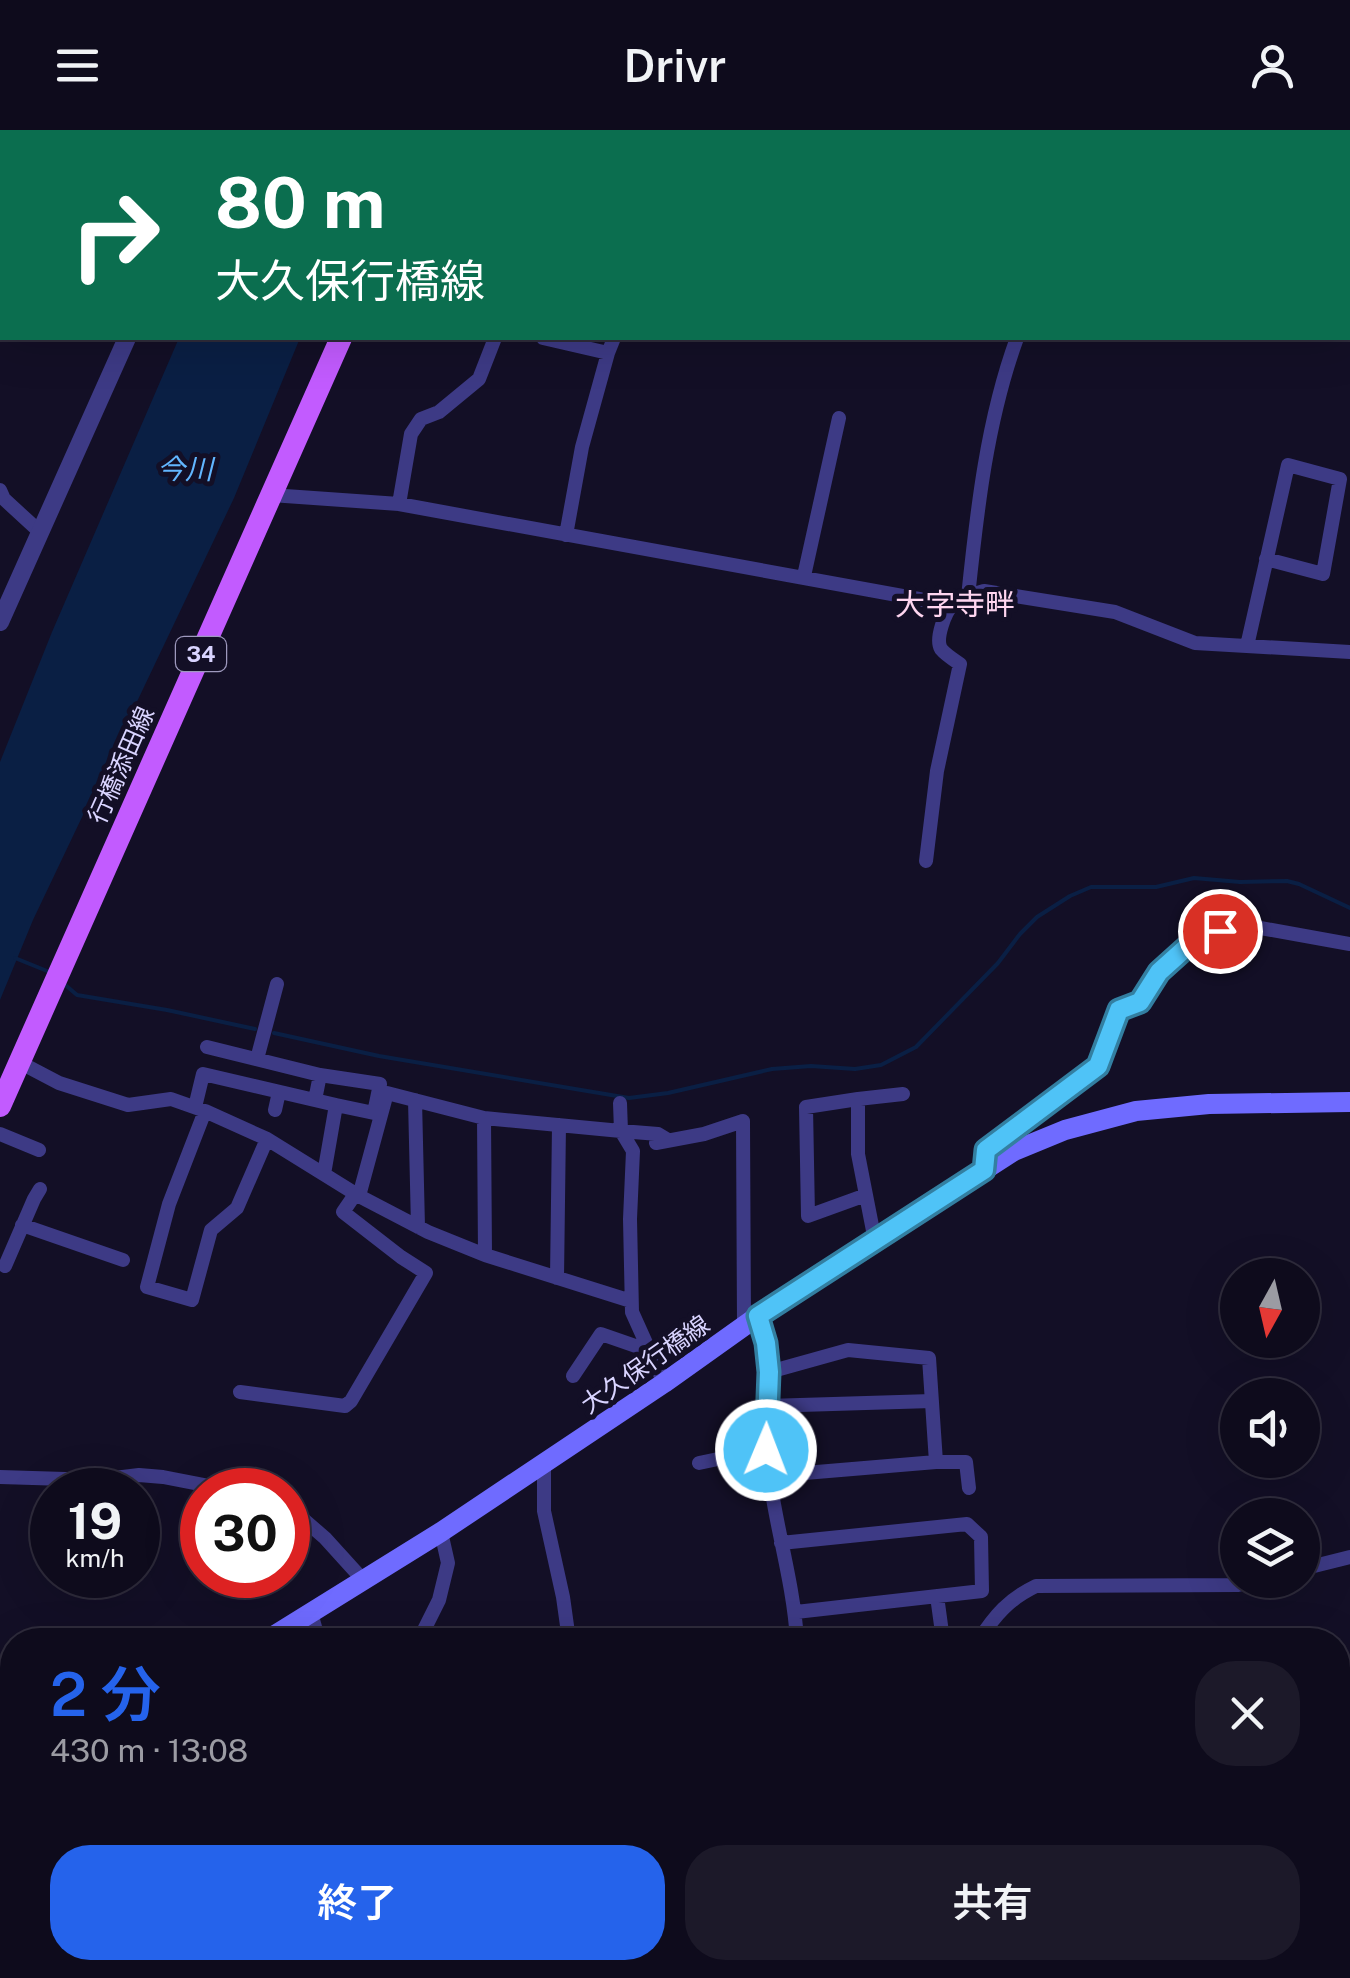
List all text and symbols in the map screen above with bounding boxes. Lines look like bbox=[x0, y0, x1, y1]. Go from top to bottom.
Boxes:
icon: menu bbox=[50, 38, 105, 93]
icon: person bbox=[1245, 38, 1300, 93]
text: Drivr bbox=[624, 39, 726, 92]
text: 80 m bbox=[215, 161, 385, 244]
icon: right bbox=[50, 170, 180, 300]
text: 大久保行橋線 bbox=[215, 254, 485, 307]
water label: 今川 bbox=[157, 452, 216, 485]
district label: 大字寺畔 bbox=[895, 586, 1015, 622]
road number: 34 bbox=[176, 637, 226, 671]
street label: 行橋添田線 bbox=[82, 702, 160, 828]
pin bbox=[1178, 889, 1263, 974]
icon: arrive bbox=[1193, 904, 1248, 959]
north arrow bbox=[1220, 1258, 1320, 1358]
map controls bbox=[1220, 1258, 1320, 1598]
street label: 大久保行橋線 bbox=[575, 1309, 715, 1419]
button: sound bbox=[1220, 1378, 1320, 1478]
position arrow bbox=[714, 1398, 818, 1502]
speed limit sign: 30 bbox=[180, 1468, 310, 1598]
text: 19 bbox=[68, 1491, 122, 1550]
button: layers bbox=[1220, 1498, 1320, 1598]
text: km/h bbox=[66, 1543, 124, 1573]
text: 2 分 bbox=[50, 1659, 161, 1730]
button: close bbox=[1195, 1661, 1300, 1766]
text: 430 m · 13:08 bbox=[50, 1732, 248, 1769]
button: 終了 bbox=[50, 1845, 665, 1960]
button: 共有 bbox=[685, 1845, 1300, 1960]

